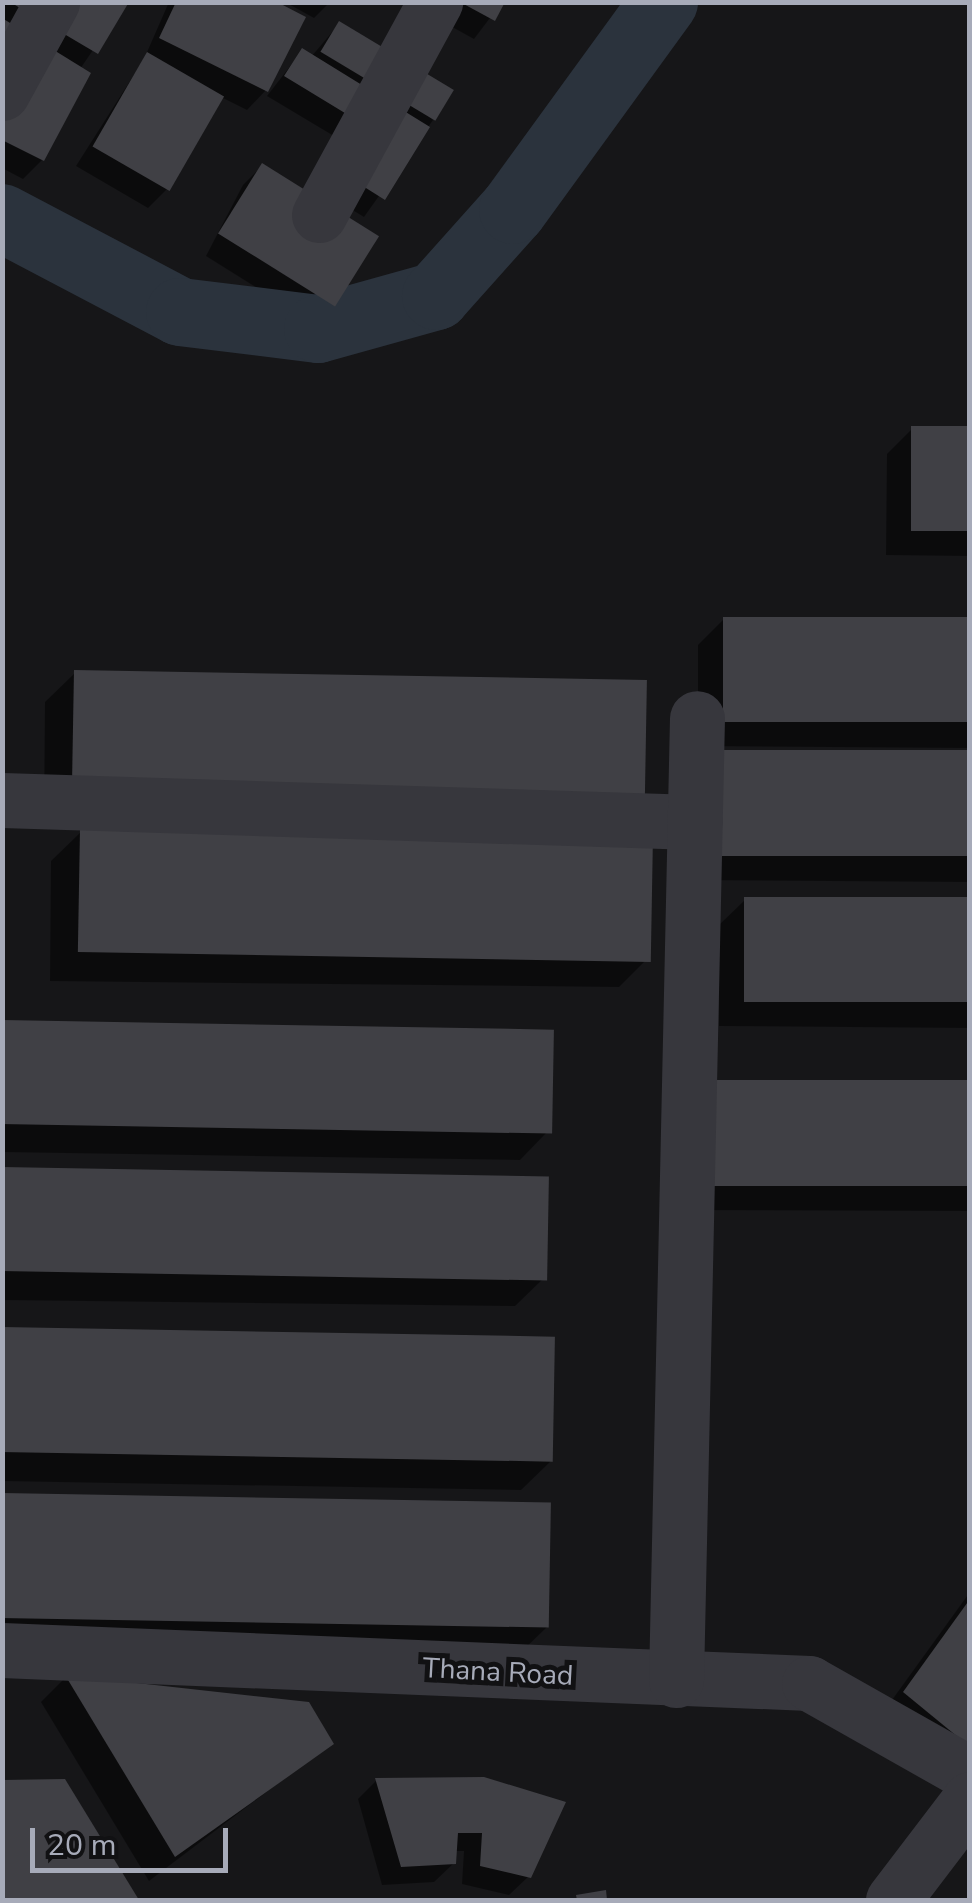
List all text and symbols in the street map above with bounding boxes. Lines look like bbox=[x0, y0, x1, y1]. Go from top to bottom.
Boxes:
street label: Thana Road bbox=[422, 1651, 574, 1693]
scale bar bbox=[35, 1808, 232, 1870]
text: 20 m bbox=[47, 1825, 116, 1866]

